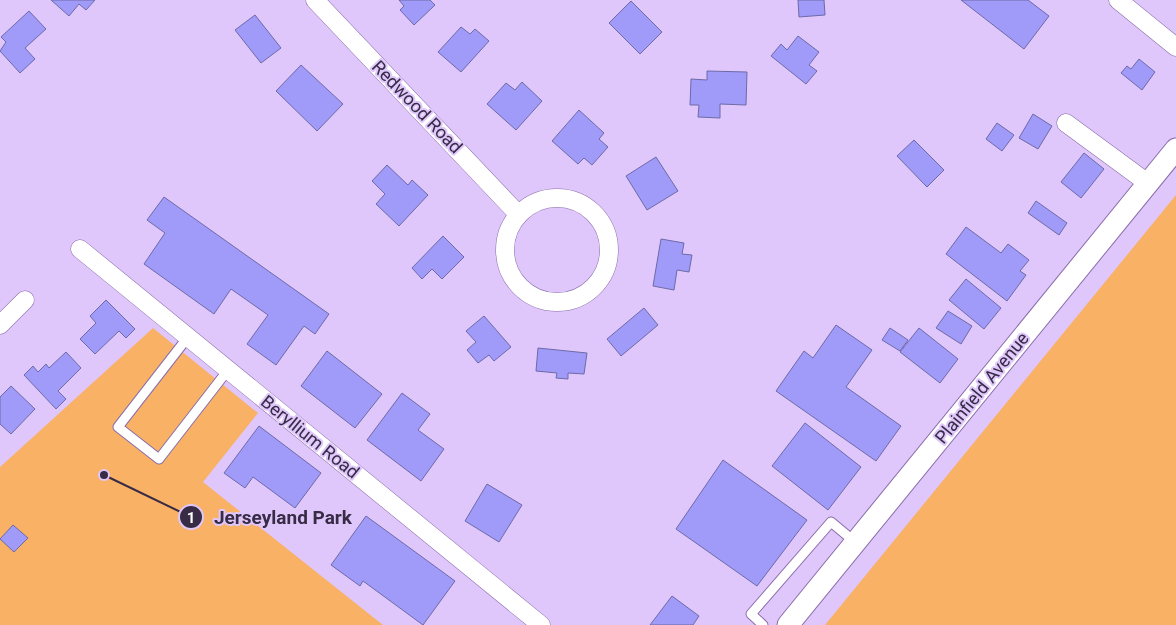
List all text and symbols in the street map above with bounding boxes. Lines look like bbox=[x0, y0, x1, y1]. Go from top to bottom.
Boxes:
street label: Redwood Road bbox=[368, 56, 467, 157]
street label: Plainfield Avenue bbox=[930, 328, 1033, 448]
street label: Beryllium Road bbox=[257, 391, 364, 483]
callout: Jerseyland Park bbox=[179, 500, 362, 534]
text: Jerseyland Park bbox=[214, 506, 353, 529]
text: 1 bbox=[187, 509, 195, 527]

